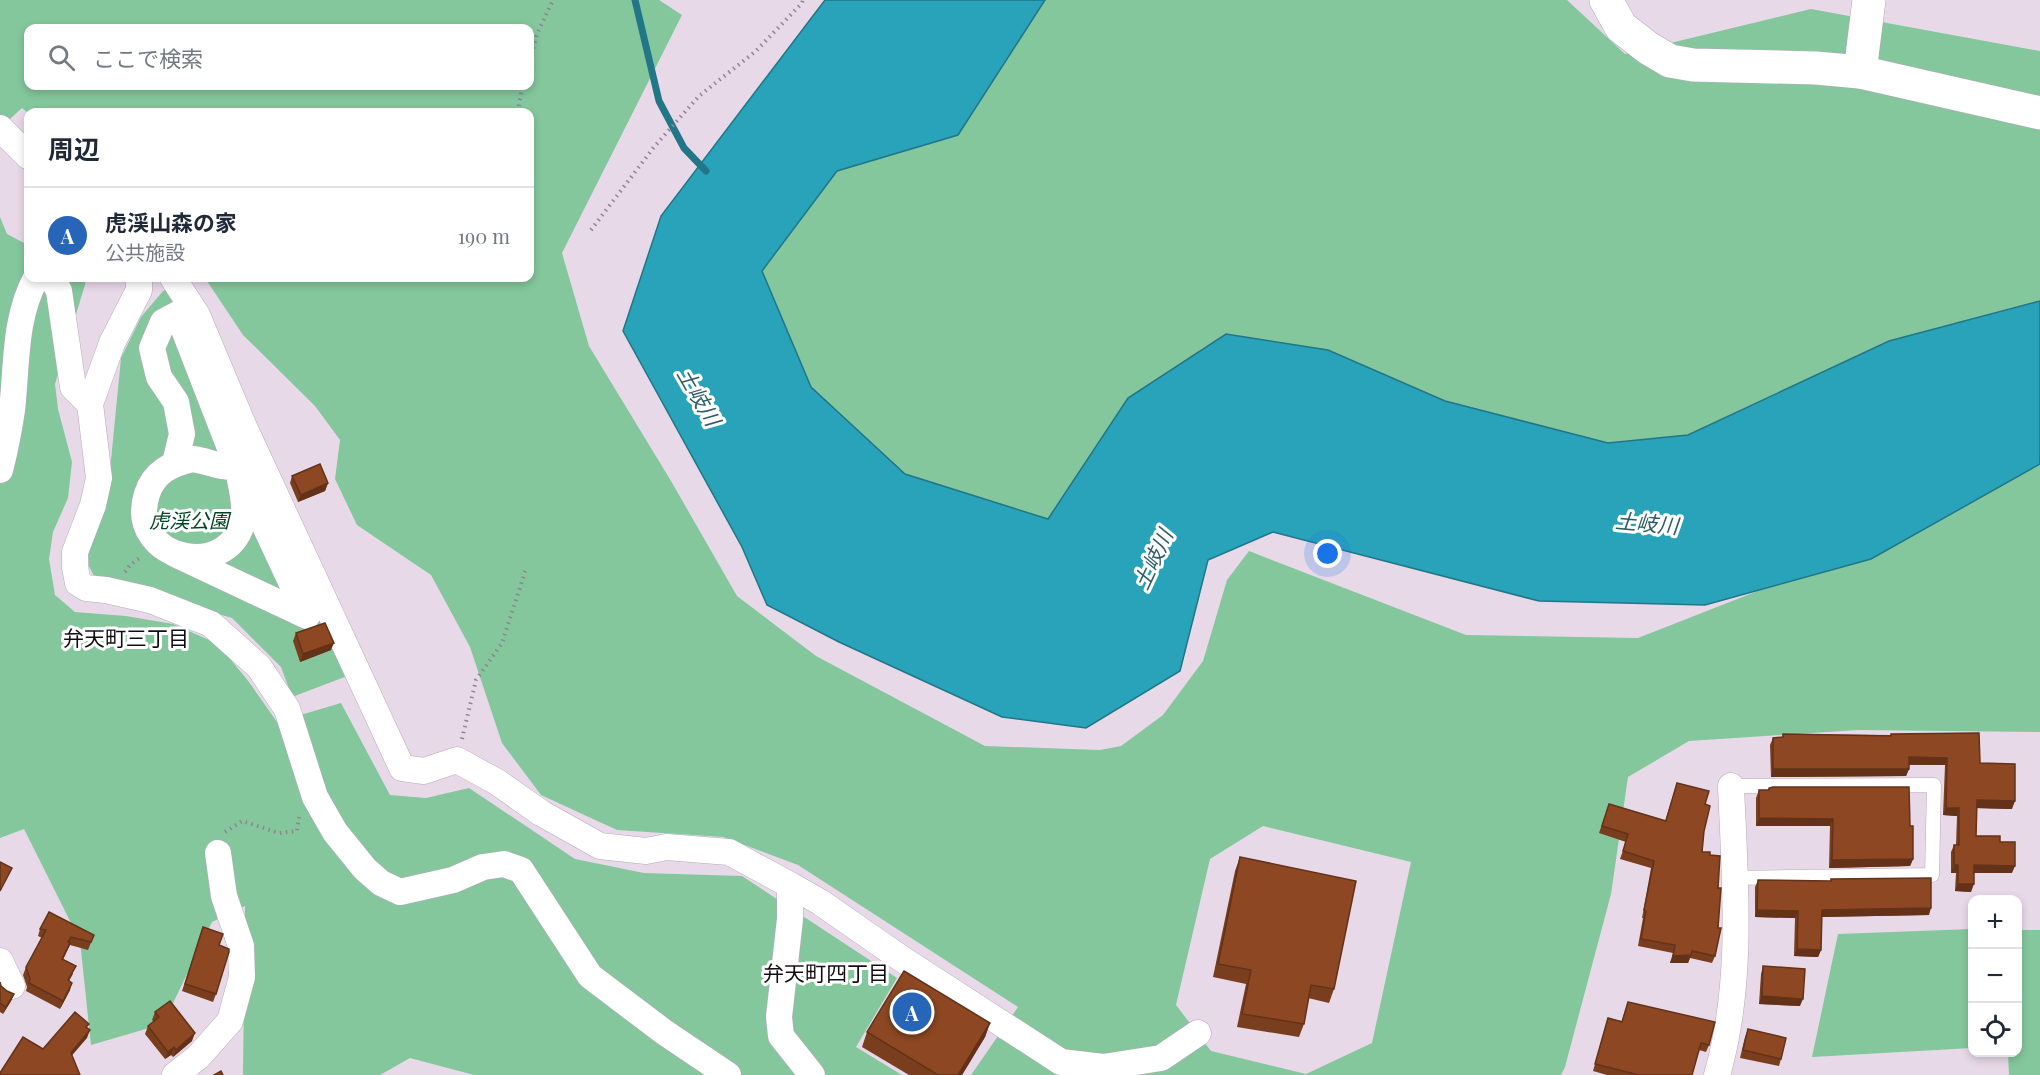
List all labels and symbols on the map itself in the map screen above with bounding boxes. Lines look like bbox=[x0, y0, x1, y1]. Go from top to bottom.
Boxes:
water label: 土岐川 bbox=[672, 362, 729, 432]
water label: 土岐川 bbox=[1614, 505, 1682, 539]
park label: 虎渓公園 bbox=[149, 506, 232, 533]
water label: 土岐川 bbox=[1126, 523, 1179, 593]
your location bbox=[1313, 539, 1342, 568]
district label: 弁天町三丁目 bbox=[63, 623, 189, 651]
district label: 弁天町四丁目 bbox=[763, 958, 889, 986]
pin: A bbox=[892, 990, 932, 1034]

